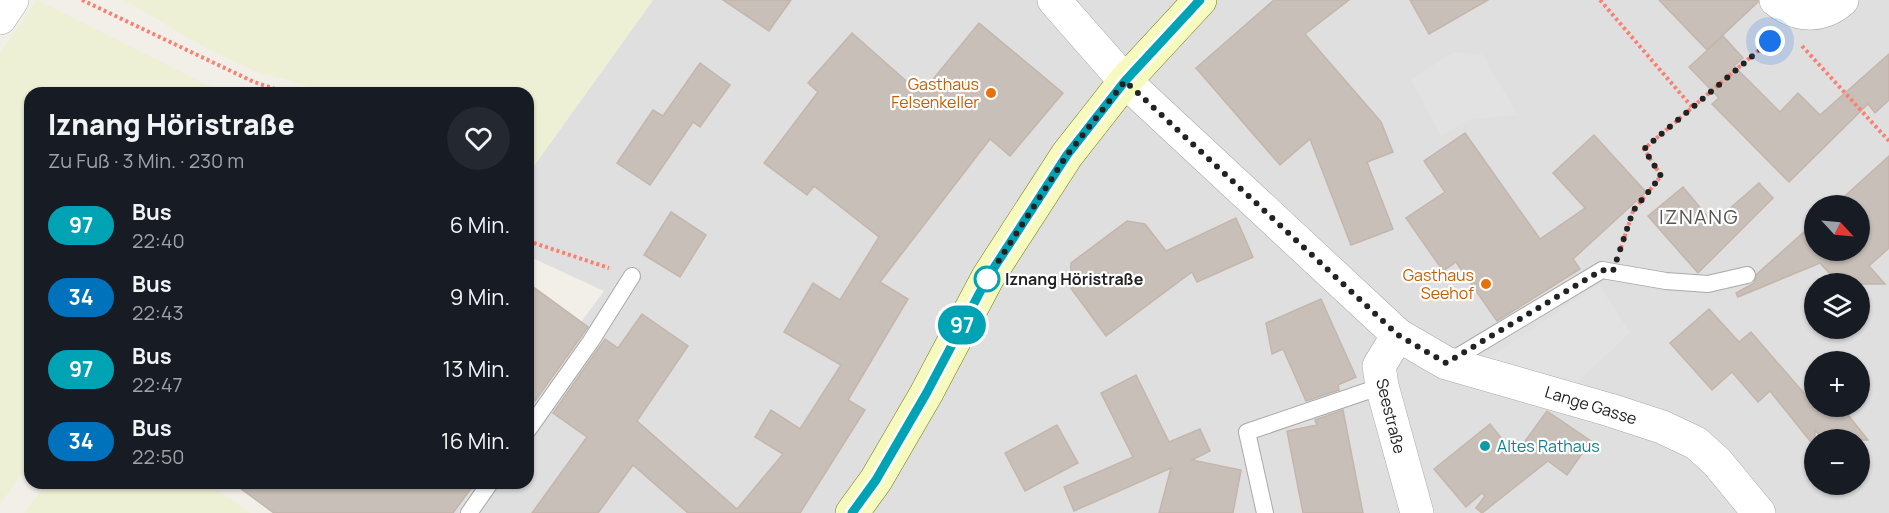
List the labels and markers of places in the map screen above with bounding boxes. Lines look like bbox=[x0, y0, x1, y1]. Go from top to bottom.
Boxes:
place label: Gasthaus Felsenkeller bbox=[891, 73, 979, 113]
marker: Gasthaus Felsenkeller bbox=[984, 86, 998, 100]
place label: Gasthaus Seehof bbox=[1403, 264, 1474, 304]
marker: Iznang Höristraße bbox=[974, 266, 1000, 292]
place label: Iznang Höristraße bbox=[1005, 268, 1144, 290]
marker: Gasthaus Seehof bbox=[1479, 277, 1493, 291]
place label: Altes Rathaus bbox=[1497, 435, 1600, 457]
marker: Altes Rathaus bbox=[1478, 439, 1492, 453]

